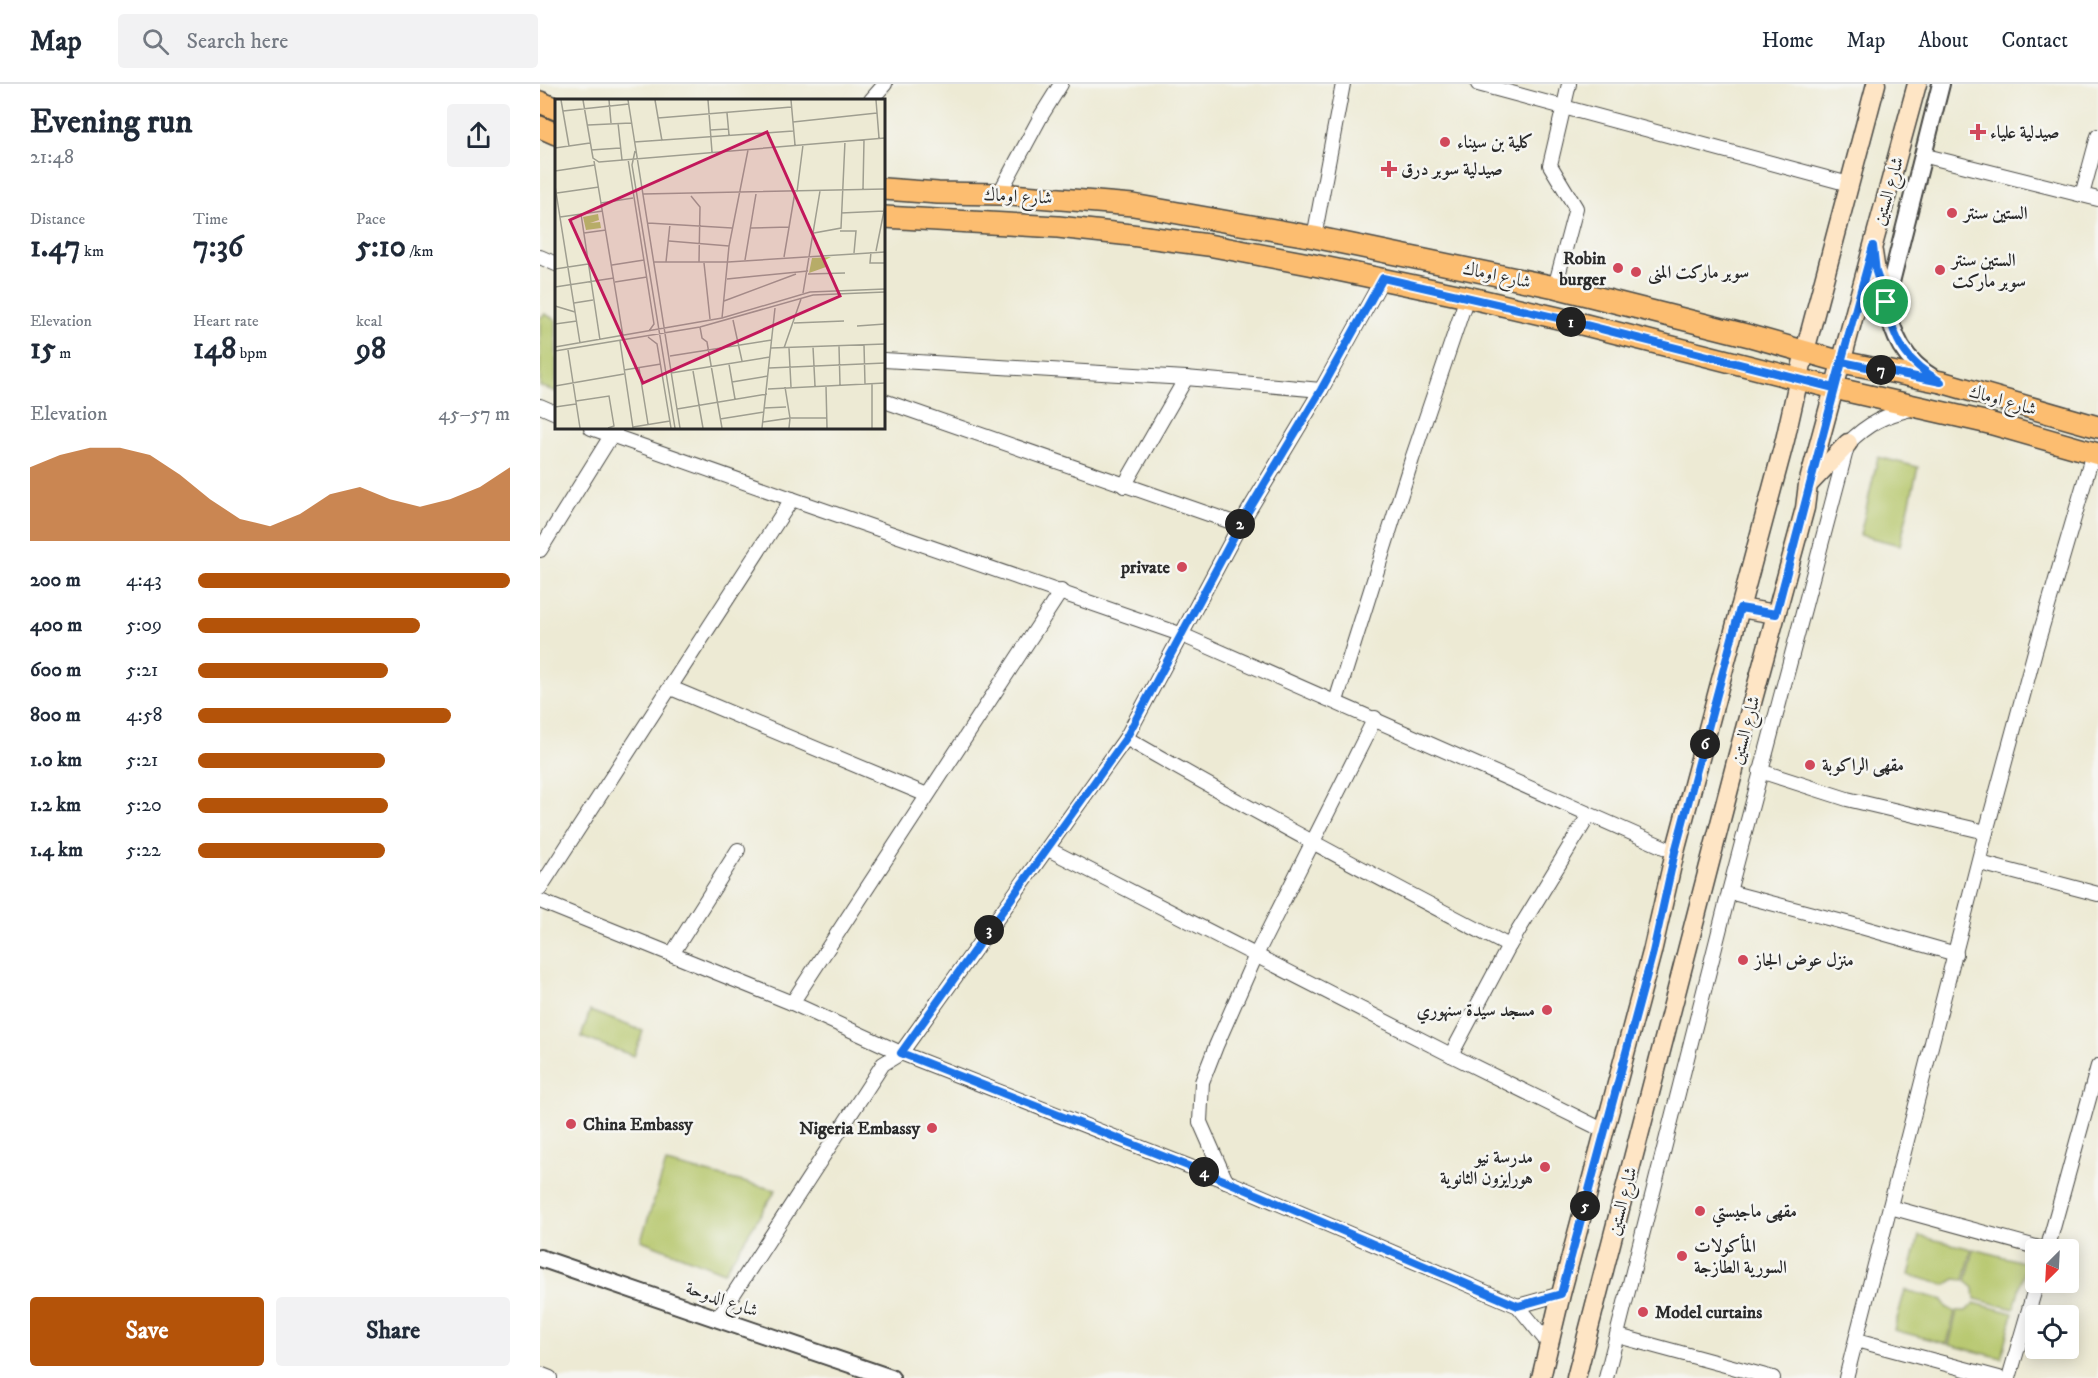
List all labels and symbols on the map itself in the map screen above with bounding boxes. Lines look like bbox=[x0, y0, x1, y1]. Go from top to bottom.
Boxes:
inset map bbox=[555, 99, 885, 429]
place label: صيدلية علياء bbox=[1990, 122, 2060, 144]
marker: صيدلية علياء bbox=[1971, 125, 1985, 139]
place label: كلية بن سيناء bbox=[1457, 132, 1533, 154]
marker: كلية بن سيناء bbox=[1438, 135, 1452, 149]
street label: شارع الستين bbox=[1869, 154, 1912, 229]
place label: صيدلية سوبر درق bbox=[1401, 159, 1503, 181]
marker: صيدلية سوبر درق bbox=[1382, 162, 1396, 176]
street label: شارع اوماك bbox=[983, 184, 1053, 213]
place label: الستين سنتر bbox=[1962, 203, 2028, 225]
marker: الستين سنتر bbox=[1945, 206, 1959, 220]
place label: Robin burger bbox=[1558, 248, 1607, 291]
place label: الستين سنتر سوبر ماركت bbox=[1950, 250, 2026, 293]
street label: شارع اوماك bbox=[1460, 258, 1533, 297]
marker: Robin burger bbox=[1611, 261, 1625, 275]
place label: سوبر ماركت المنى bbox=[1648, 262, 1749, 285]
marker: الستين سنتر سوبر ماركت bbox=[1933, 263, 1947, 277]
marker: سوبر ماركت المنى bbox=[1629, 265, 1643, 279]
pin bbox=[1860, 276, 1911, 327]
pin: 1 bbox=[1556, 307, 1586, 337]
pin: 7 bbox=[1866, 355, 1896, 385]
street label: شارع اوماك bbox=[1966, 381, 2039, 424]
pin: 2 bbox=[1225, 509, 1255, 539]
place label: private bbox=[1120, 557, 1171, 579]
marker: private bbox=[1175, 560, 1189, 574]
street label: شارع الستين bbox=[1726, 693, 1769, 768]
pin: 6 bbox=[1690, 729, 1720, 759]
place label: مقهى الراكوبة bbox=[1822, 755, 1904, 777]
marker: مقهى الراكوبة bbox=[1803, 758, 1817, 772]
pin: 3 bbox=[974, 915, 1004, 945]
place label: منزل عوض الجاز bbox=[1753, 950, 1854, 972]
marker: منزل عوض الجاز bbox=[1736, 953, 1750, 967]
place label: مسجد سيدة سنهوري bbox=[1417, 1000, 1535, 1025]
marker: مسجد سيدة سنهوري bbox=[1540, 1003, 1554, 1017]
place label: China Embassy bbox=[583, 1114, 693, 1136]
marker: China Embassy bbox=[564, 1117, 578, 1131]
place label: Nigeria Embassy bbox=[799, 1118, 920, 1140]
marker: Nigeria Embassy bbox=[925, 1121, 939, 1135]
place label: مدرسة نيو هورايزون الثانوية bbox=[1440, 1147, 1533, 1190]
pin: 4 bbox=[1189, 1157, 1219, 1187]
marker: مدرسة نيو هورايزون الثانوية bbox=[1538, 1160, 1552, 1174]
street label: شارع الستين bbox=[1603, 1164, 1646, 1239]
pin: 5 bbox=[1570, 1191, 1600, 1221]
place label: مقهى ماجيستي bbox=[1712, 1201, 1797, 1228]
marker: مقهى ماجيستي bbox=[1693, 1204, 1707, 1218]
place label: المأكولات السورية الطازجة bbox=[1694, 1233, 1787, 1279]
north arrow bbox=[2025, 1239, 2079, 1293]
marker: المأكولات السورية الطازجة bbox=[1675, 1249, 1689, 1263]
street label: شارع الدوحة bbox=[682, 1277, 761, 1325]
place label: Model curtains bbox=[1655, 1302, 1762, 1324]
marker: Model curtains bbox=[1636, 1305, 1650, 1319]

